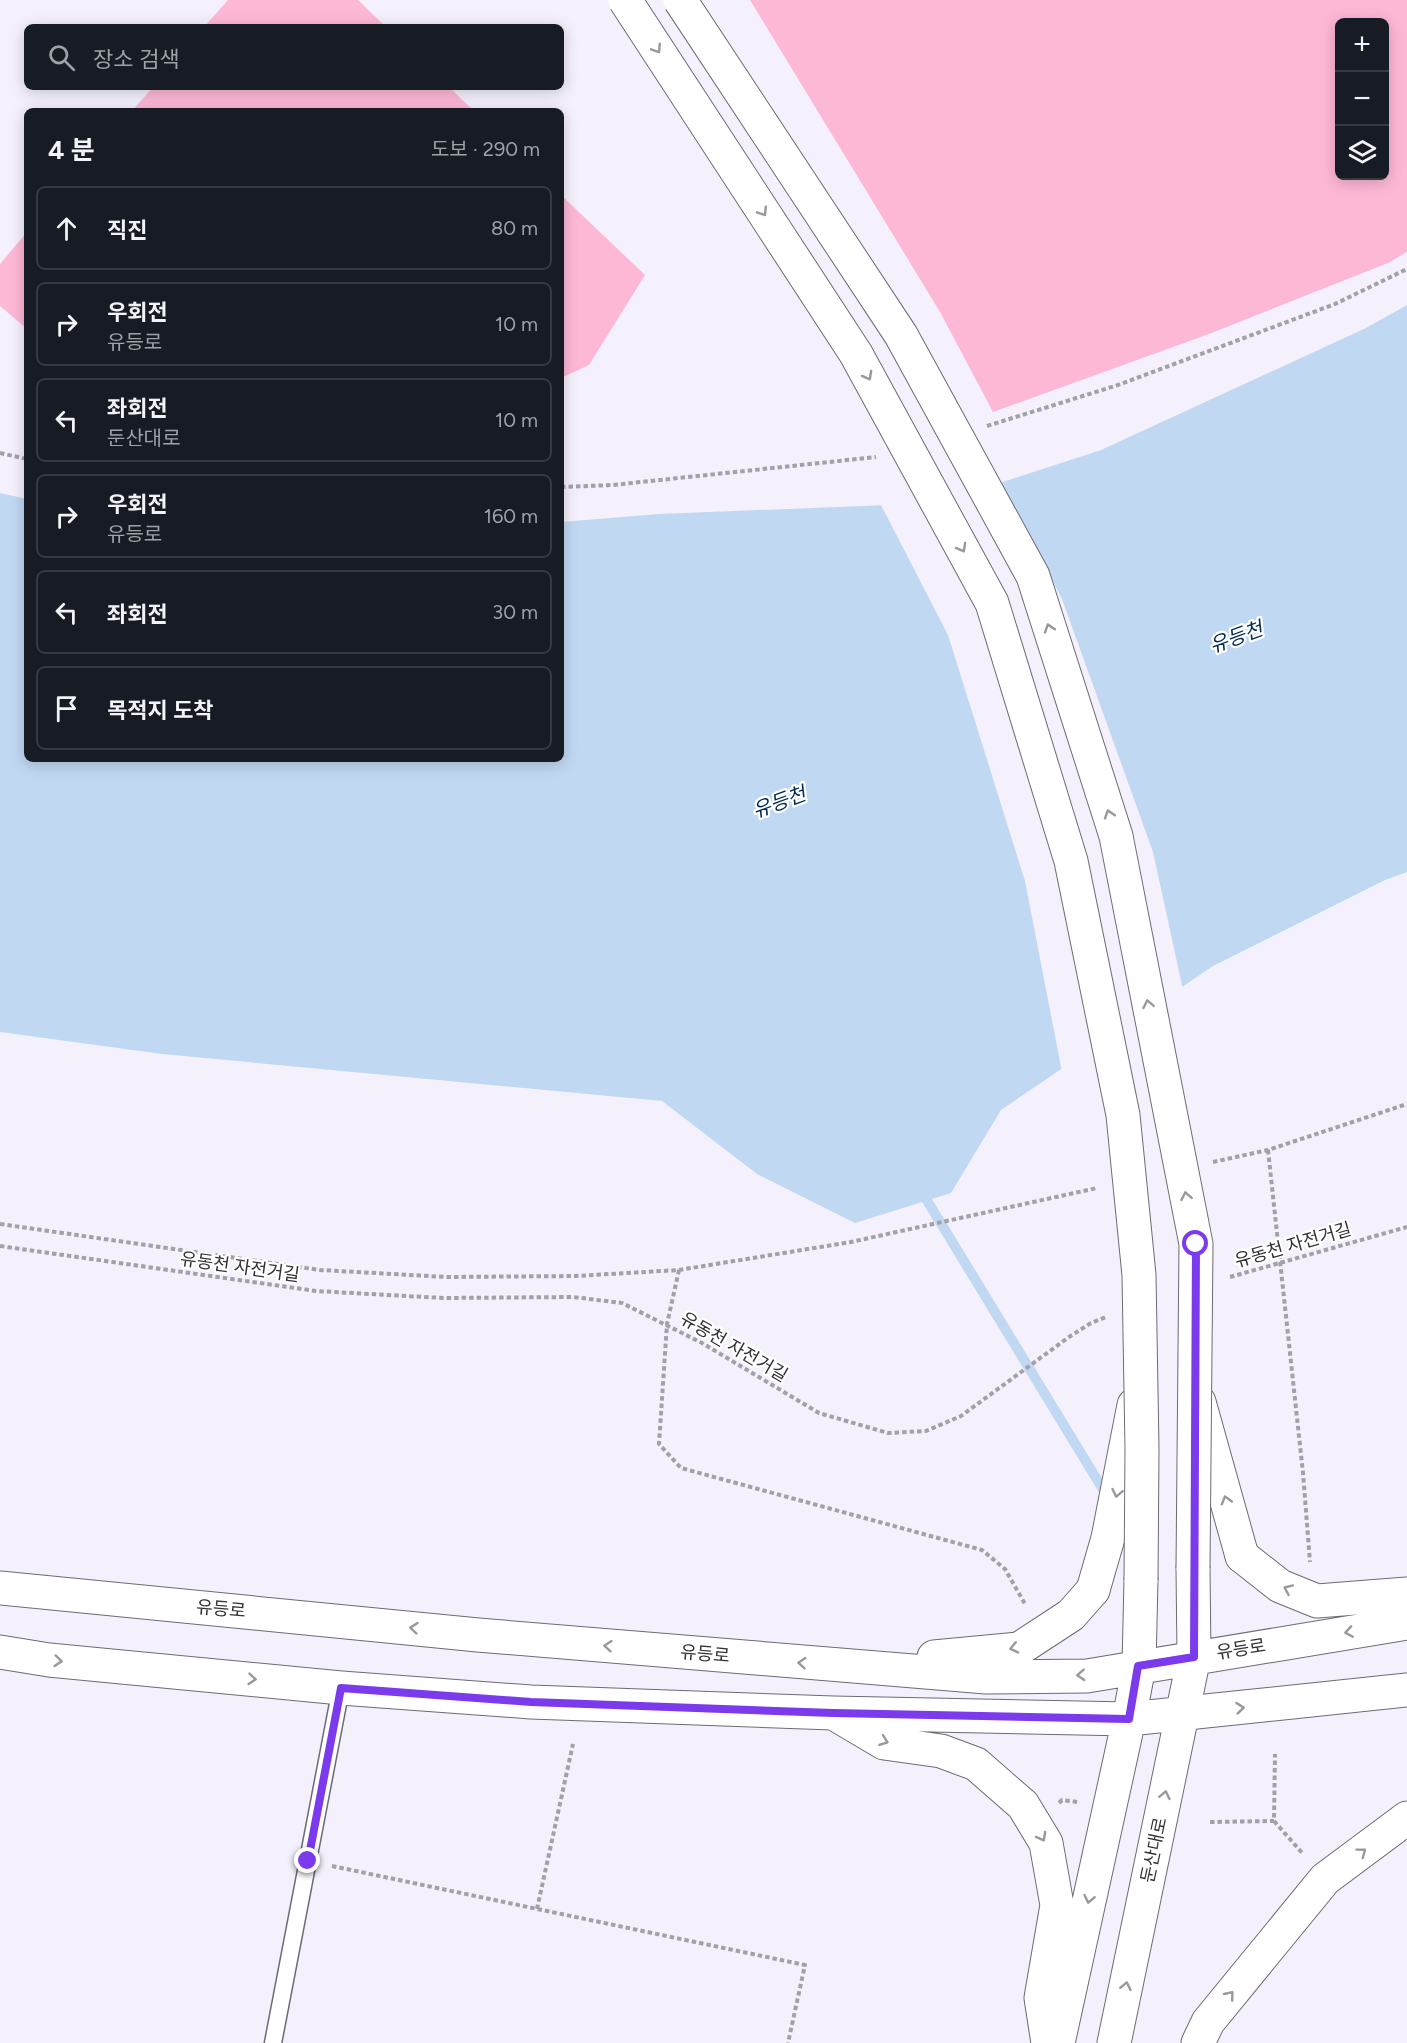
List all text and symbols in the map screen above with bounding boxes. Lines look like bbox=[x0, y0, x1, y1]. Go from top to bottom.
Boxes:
map controls bbox=[1335, 18, 1389, 180]
button: + bbox=[1335, 18, 1389, 72]
search box bbox=[24, 24, 564, 90]
icon: search bbox=[45, 41, 78, 74]
one-way arrow bbox=[649, 43, 661, 53]
text: 장소 검색 bbox=[93, 46, 179, 73]
button: − bbox=[1335, 72, 1389, 126]
button: layers bbox=[1335, 126, 1389, 180]
text: 4 분 bbox=[48, 134, 95, 166]
text: 도보 · 290 m bbox=[431, 137, 540, 161]
one-way arrow bbox=[756, 206, 768, 216]
icon: ahead bbox=[50, 212, 83, 245]
text: 80 m bbox=[491, 216, 538, 240]
text: 직진 bbox=[107, 217, 147, 244]
text: 우회전 bbox=[107, 299, 168, 326]
icon: right bbox=[50, 308, 83, 341]
text: 10 m bbox=[495, 312, 538, 336]
text: 유등로 bbox=[107, 330, 162, 354]
one-way arrow bbox=[861, 370, 872, 381]
text: 좌회전 bbox=[107, 395, 168, 422]
icon: left bbox=[50, 404, 83, 437]
text: 10 m bbox=[495, 408, 538, 432]
text: 둔산대로 bbox=[107, 426, 181, 450]
text: 우회전 bbox=[107, 491, 168, 518]
icon: right bbox=[50, 500, 83, 533]
text: 160 m bbox=[484, 504, 538, 528]
text: 유등로 bbox=[107, 522, 162, 546]
one-way arrow bbox=[955, 541, 966, 552]
icon: left bbox=[50, 596, 83, 629]
text: 30 m bbox=[492, 600, 538, 624]
text: 좌회전 bbox=[107, 601, 168, 628]
water label: 유등천 bbox=[1206, 615, 1268, 658]
one-way arrow bbox=[1044, 623, 1056, 634]
icon: arrive bbox=[50, 692, 83, 725]
text: 목적지 도착 bbox=[107, 697, 213, 724]
water label: 유등천 bbox=[749, 780, 811, 823]
one-way arrow bbox=[1103, 809, 1116, 820]
one-way arrow bbox=[1142, 1000, 1155, 1010]
one-way arrow bbox=[1180, 1191, 1193, 1201]
street label: 유동천 자전거길 bbox=[1232, 1218, 1354, 1272]
route start bbox=[1182, 1230, 1208, 1256]
street label: 유동천 자전거길 bbox=[179, 1248, 301, 1286]
street label: 유동천 자전거길 bbox=[676, 1307, 792, 1387]
one-way arrow bbox=[1111, 1487, 1124, 1497]
one-way arrow bbox=[1221, 1495, 1234, 1505]
one-way arrow bbox=[1284, 1584, 1295, 1596]
street label: 유등로 bbox=[195, 1596, 247, 1622]
one-way arrow bbox=[409, 1622, 419, 1634]
one-way arrow bbox=[1345, 1626, 1354, 1638]
street label: 유등로 bbox=[1215, 1634, 1267, 1664]
one-way arrow bbox=[604, 1640, 613, 1653]
street label: 유등로 bbox=[679, 1641, 731, 1667]
one-way arrow bbox=[1009, 1641, 1019, 1654]
one-way arrow bbox=[53, 1654, 62, 1667]
one-way arrow bbox=[798, 1656, 807, 1669]
one-way arrow bbox=[1076, 1669, 1085, 1682]
one-way arrow bbox=[247, 1672, 256, 1685]
one-way arrow bbox=[1236, 1702, 1245, 1715]
one-way arrow bbox=[878, 1734, 889, 1746]
one-way arrow bbox=[1158, 1790, 1171, 1800]
street label: 둔산대로 bbox=[1136, 1815, 1172, 1885]
one-way arrow bbox=[1035, 1831, 1046, 1841]
route end bbox=[294, 1847, 320, 1873]
one-way arrow bbox=[1355, 1848, 1366, 1859]
one-way arrow bbox=[1084, 1894, 1097, 1904]
one-way arrow bbox=[1119, 1981, 1132, 1991]
one-way arrow bbox=[1223, 1991, 1234, 2002]

